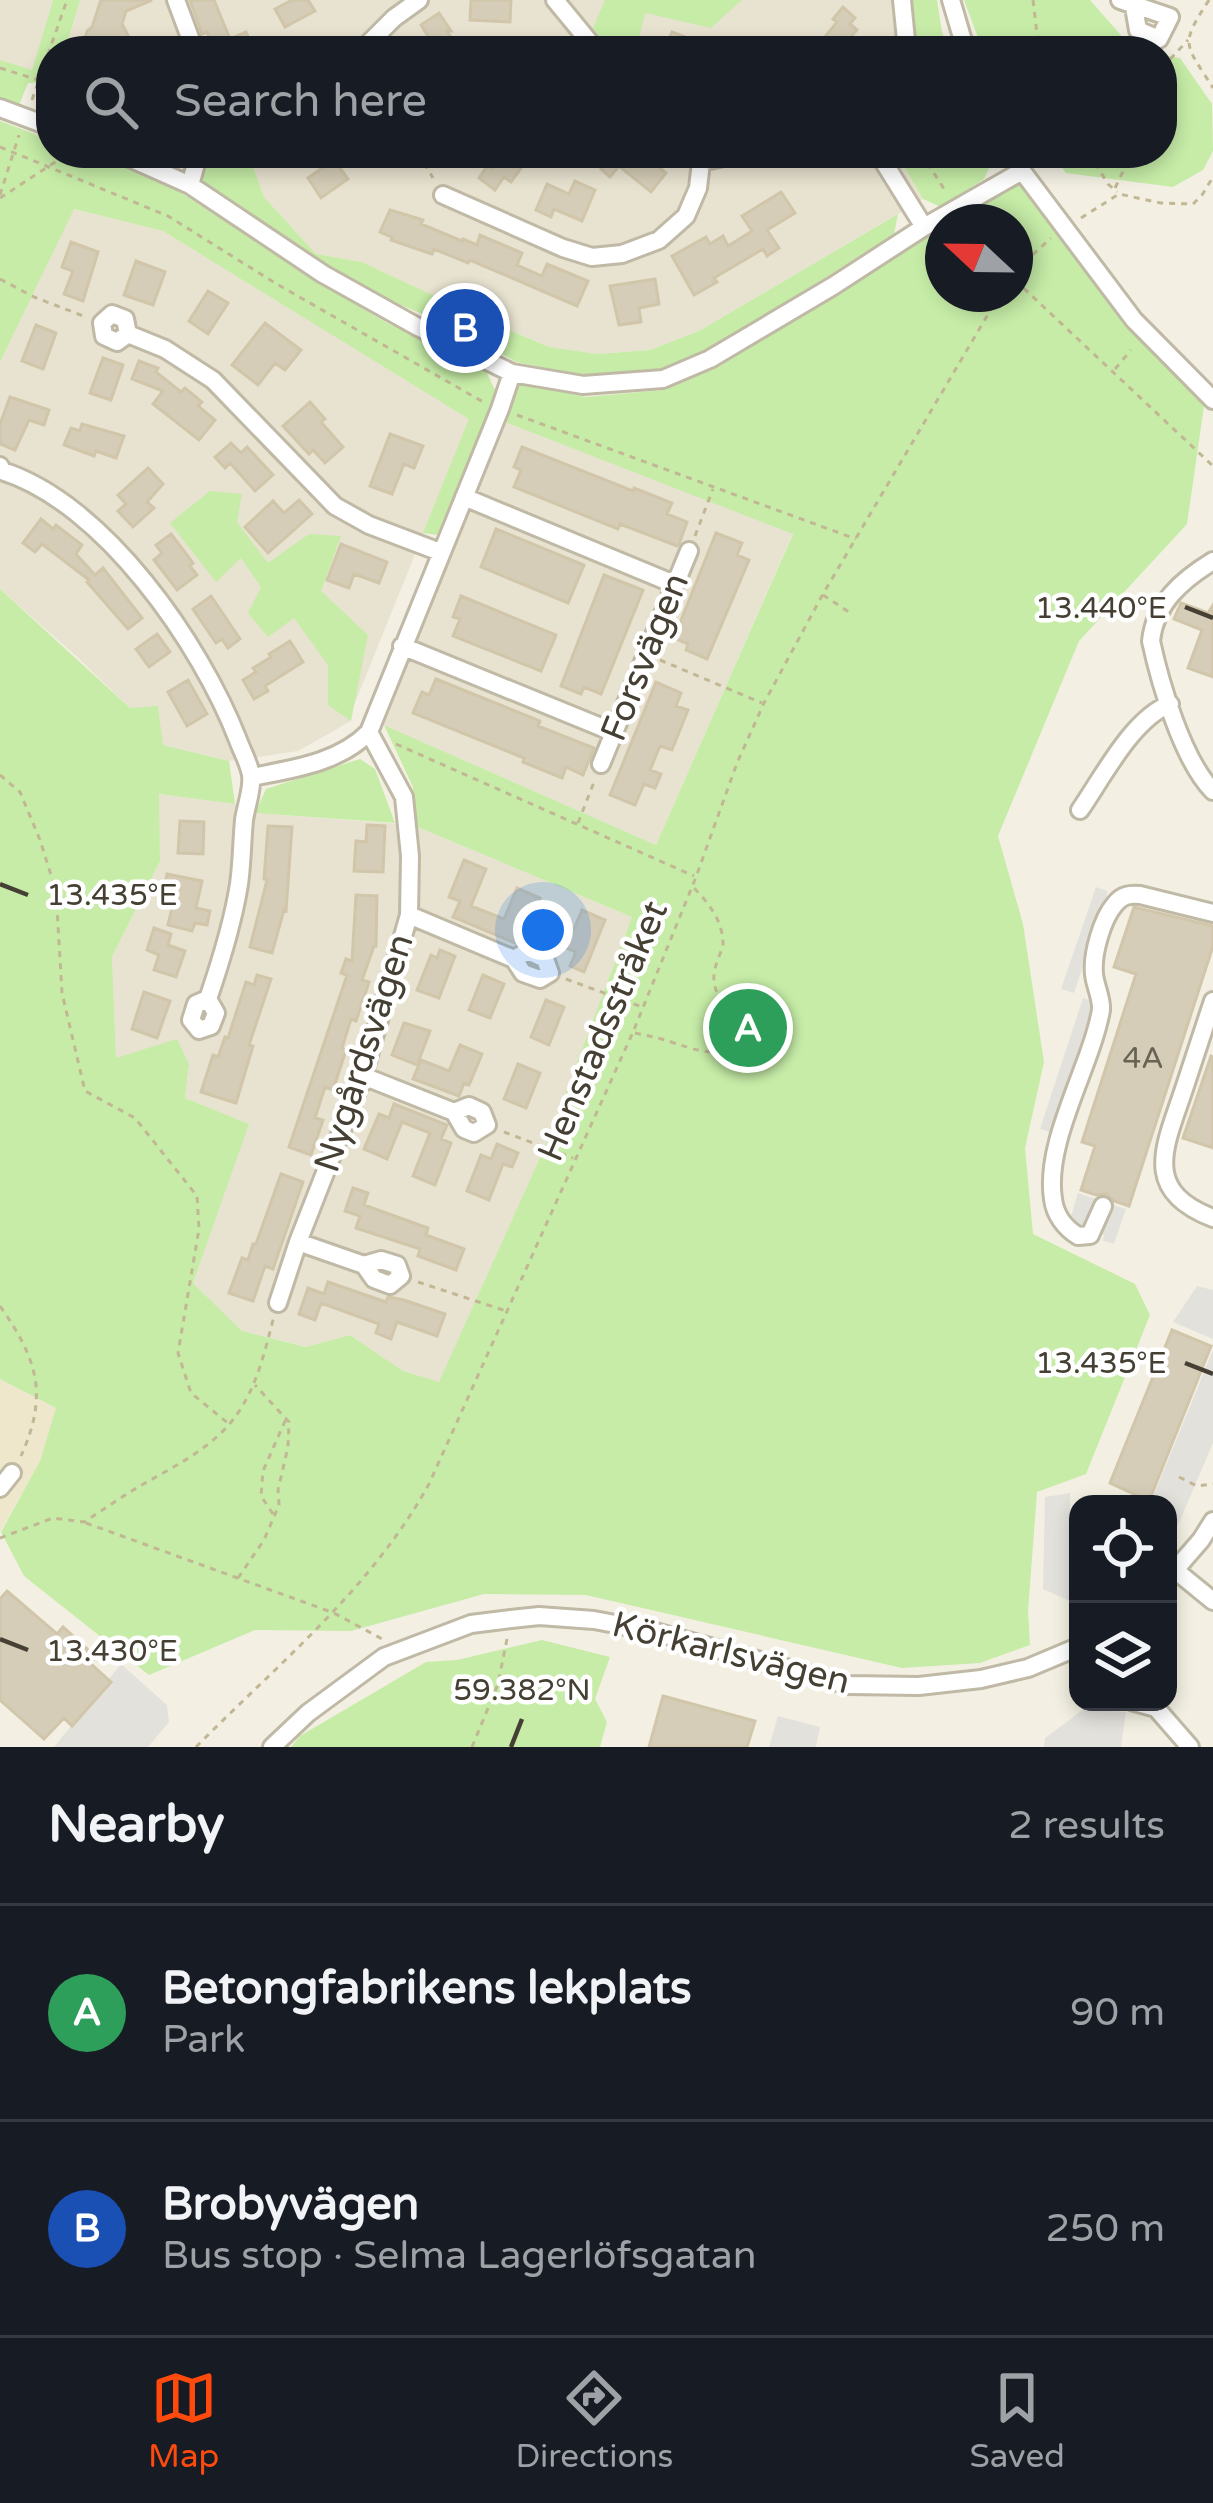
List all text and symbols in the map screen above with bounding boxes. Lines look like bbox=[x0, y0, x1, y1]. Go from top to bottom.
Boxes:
search box bbox=[36, 36, 1177, 168]
icon: search bbox=[78, 69, 144, 135]
text: Search here bbox=[174, 75, 427, 129]
north arrow bbox=[925, 204, 1033, 312]
pin: B bbox=[426, 283, 504, 373]
street label: Forsvägen bbox=[592, 567, 698, 747]
text: 13.440°E bbox=[1035, 590, 1167, 627]
text: 13.435°E bbox=[46, 877, 178, 914]
street label: Henstadsstråket bbox=[529, 894, 677, 1168]
your location bbox=[513, 900, 573, 960]
street label: Nygårdsvägen bbox=[305, 929, 423, 1177]
pin: A bbox=[709, 983, 787, 1073]
house number: 4A bbox=[1122, 1040, 1164, 1077]
text: 13.435°E bbox=[1035, 1345, 1167, 1382]
map controls bbox=[1069, 1495, 1177, 1711]
button: locate bbox=[1069, 1495, 1177, 1603]
street label: Körkarlsvägen bbox=[608, 1603, 854, 1703]
button: layers bbox=[1069, 1603, 1177, 1711]
text: 13.430°E bbox=[46, 1633, 178, 1670]
text: 59.382°N bbox=[453, 1672, 591, 1709]
text: Nearby bbox=[48, 1794, 225, 1856]
text: 2 results bbox=[1008, 1802, 1165, 1849]
text: Betongfabrikens lekplats bbox=[162, 1962, 692, 2016]
text: A bbox=[72, 1989, 102, 2036]
text: 90 m bbox=[1070, 1989, 1165, 2036]
text: Park bbox=[162, 2016, 245, 2063]
text: Brobyvägen bbox=[162, 2178, 419, 2232]
text: B bbox=[73, 2205, 101, 2252]
text: 250 m bbox=[1046, 2205, 1165, 2252]
text: Bus stop · Selma Lagerlöfsgatan bbox=[162, 2232, 756, 2279]
tab: Map bbox=[148, 2365, 219, 2476]
tab: Directions bbox=[515, 2365, 673, 2476]
tab: Saved bbox=[970, 2365, 1065, 2476]

